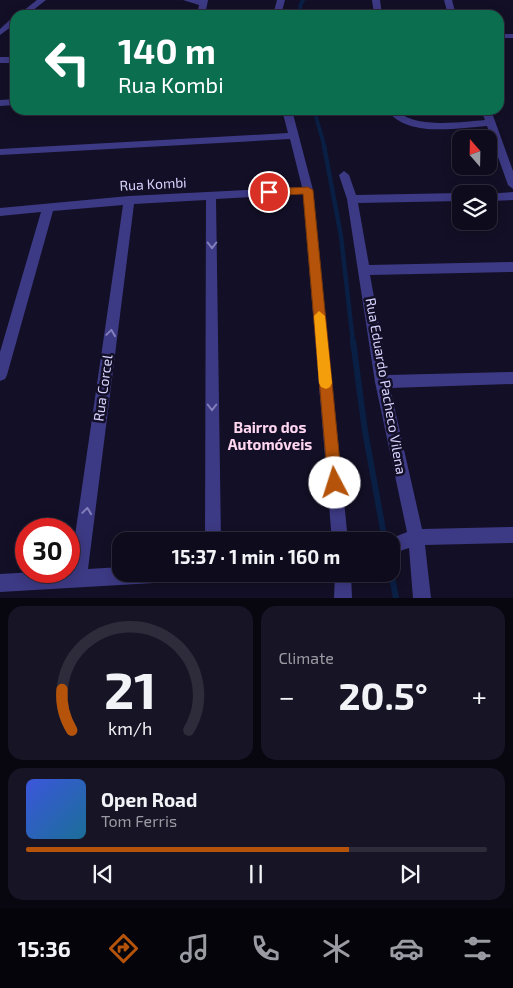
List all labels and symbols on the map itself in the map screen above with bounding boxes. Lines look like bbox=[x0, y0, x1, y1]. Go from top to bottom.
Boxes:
north arrow bbox=[452, 130, 498, 175]
pin bbox=[248, 171, 290, 213]
street label: Rua Kombi bbox=[119, 173, 187, 194]
one-way arrow bbox=[207, 241, 217, 249]
street label: Rua Eduardo Pacheco Vilena bbox=[363, 296, 410, 475]
one-way arrow bbox=[105, 328, 116, 336]
street label: Rua Corcel bbox=[89, 353, 116, 422]
one-way arrow bbox=[207, 404, 217, 411]
district label: Bairro dos Automóveis bbox=[228, 418, 312, 453]
position arrow bbox=[308, 456, 360, 508]
one-way arrow bbox=[81, 507, 91, 515]
speed limit sign: 30 bbox=[15, 518, 80, 583]

